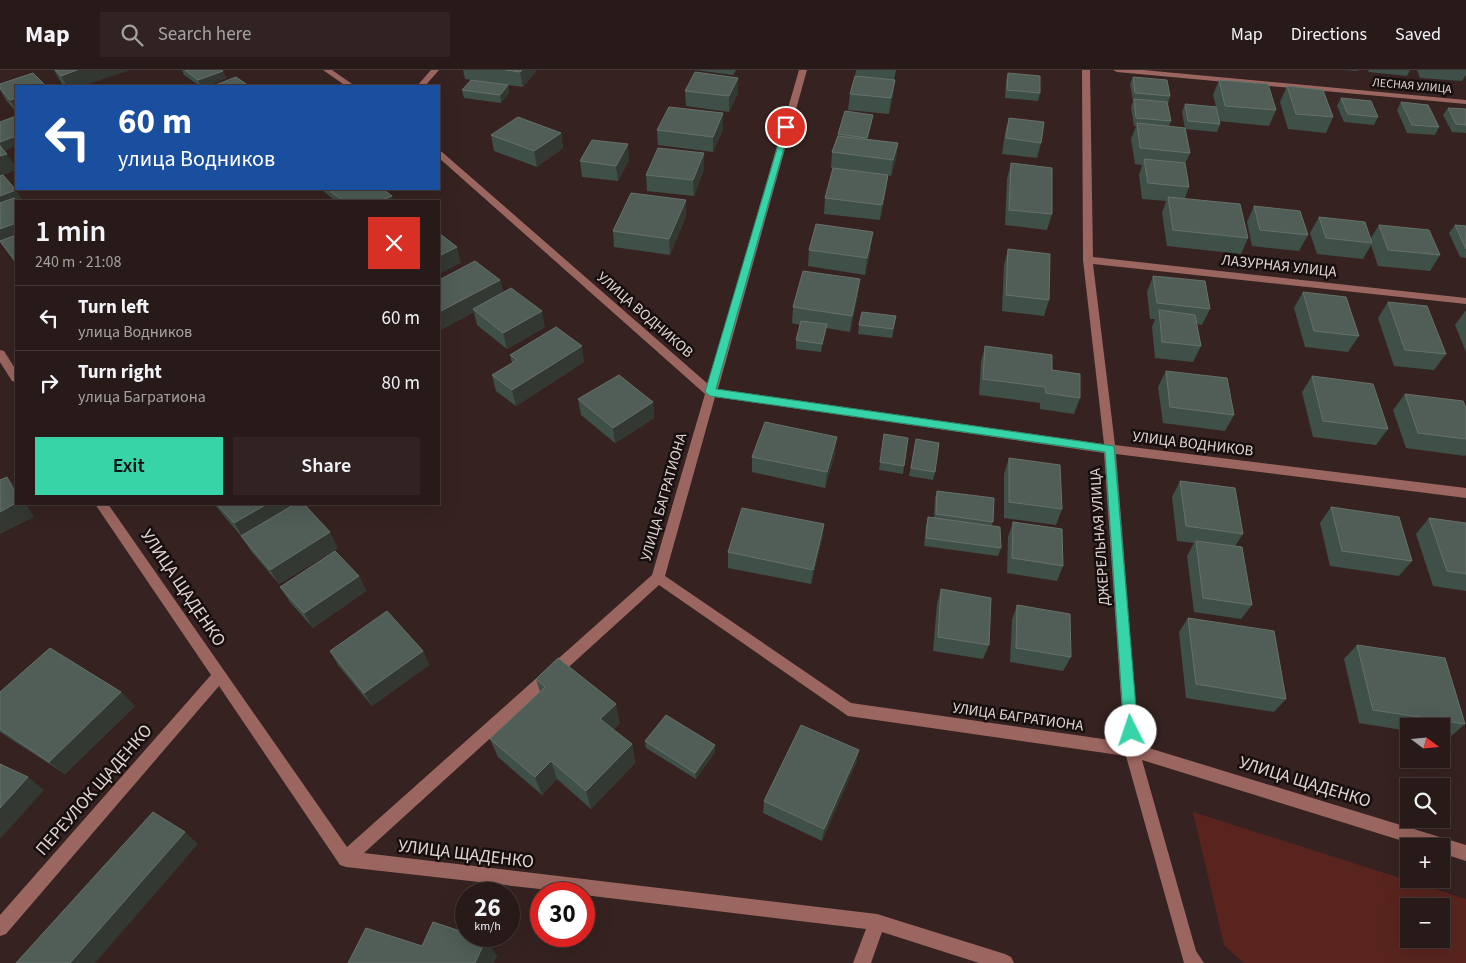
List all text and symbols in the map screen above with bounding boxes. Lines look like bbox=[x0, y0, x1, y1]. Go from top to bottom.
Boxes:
search box bbox=[100, 12, 450, 57]
text: Map bbox=[25, 17, 70, 52]
icon: search bbox=[118, 21, 146, 49]
text: Search here bbox=[158, 21, 251, 48]
text: Map bbox=[1231, 22, 1263, 47]
text: Directions bbox=[1291, 22, 1367, 47]
text: Saved bbox=[1395, 22, 1441, 47]
street label: ЛЕСНАЯ УЛИЦА bbox=[1372, 74, 1453, 98]
text: 60 m bbox=[118, 97, 192, 147]
icon: left bbox=[35, 105, 100, 170]
pin bbox=[765, 106, 807, 148]
icon: arrive bbox=[772, 113, 800, 141]
text: улица Водников bbox=[118, 143, 275, 175]
text: 1 min bbox=[35, 210, 106, 253]
button: close bbox=[368, 217, 420, 269]
street label: ЛАЗУРНАЯ УЛИЦА bbox=[1220, 250, 1338, 283]
text: 240 m · 21:08 bbox=[35, 251, 122, 273]
street label: УЛИЦА ВОДНИКОВ bbox=[592, 267, 698, 363]
text: Turn left bbox=[78, 294, 149, 321]
icon: left bbox=[35, 304, 63, 332]
text: 60 m bbox=[382, 305, 420, 332]
text: улица Водников bbox=[78, 321, 192, 343]
text: Turn right bbox=[78, 359, 162, 386]
icon: right bbox=[35, 369, 63, 397]
text: 80 m bbox=[382, 370, 420, 397]
text: улица Багратиона bbox=[78, 386, 206, 408]
street label: УЛИЦА ВОДНИКОВ bbox=[1131, 426, 1255, 462]
street label: УЛИЦА БАГРАТИОНА bbox=[636, 430, 693, 563]
button: Exit bbox=[35, 437, 223, 495]
button: Share bbox=[233, 437, 420, 495]
street label: ДЖЕРЕЛЬНАЯ УЛИЦА bbox=[1085, 467, 1115, 607]
street label: УЛИЦА ЩАДЕНКО bbox=[134, 524, 232, 652]
street label: УЛИЦА БАГРАТИОНА bbox=[951, 697, 1086, 737]
position arrow bbox=[1104, 704, 1156, 756]
north arrow bbox=[1400, 718, 1450, 768]
map controls bbox=[1400, 718, 1450, 948]
street label: ПЕРЕУЛОК ЩАДЕНКО bbox=[30, 719, 158, 861]
street label: УЛИЦА ЩАДЕНКО bbox=[1236, 750, 1374, 814]
button: search bbox=[1400, 778, 1450, 828]
street label: УЛИЦА ЩАДЕНКО bbox=[397, 833, 535, 875]
button: + bbox=[1400, 838, 1450, 888]
speed limit sign: 30 bbox=[530, 882, 595, 947]
text: 26 bbox=[474, 890, 501, 926]
button: − bbox=[1400, 898, 1450, 948]
text: km/h bbox=[474, 918, 501, 935]

